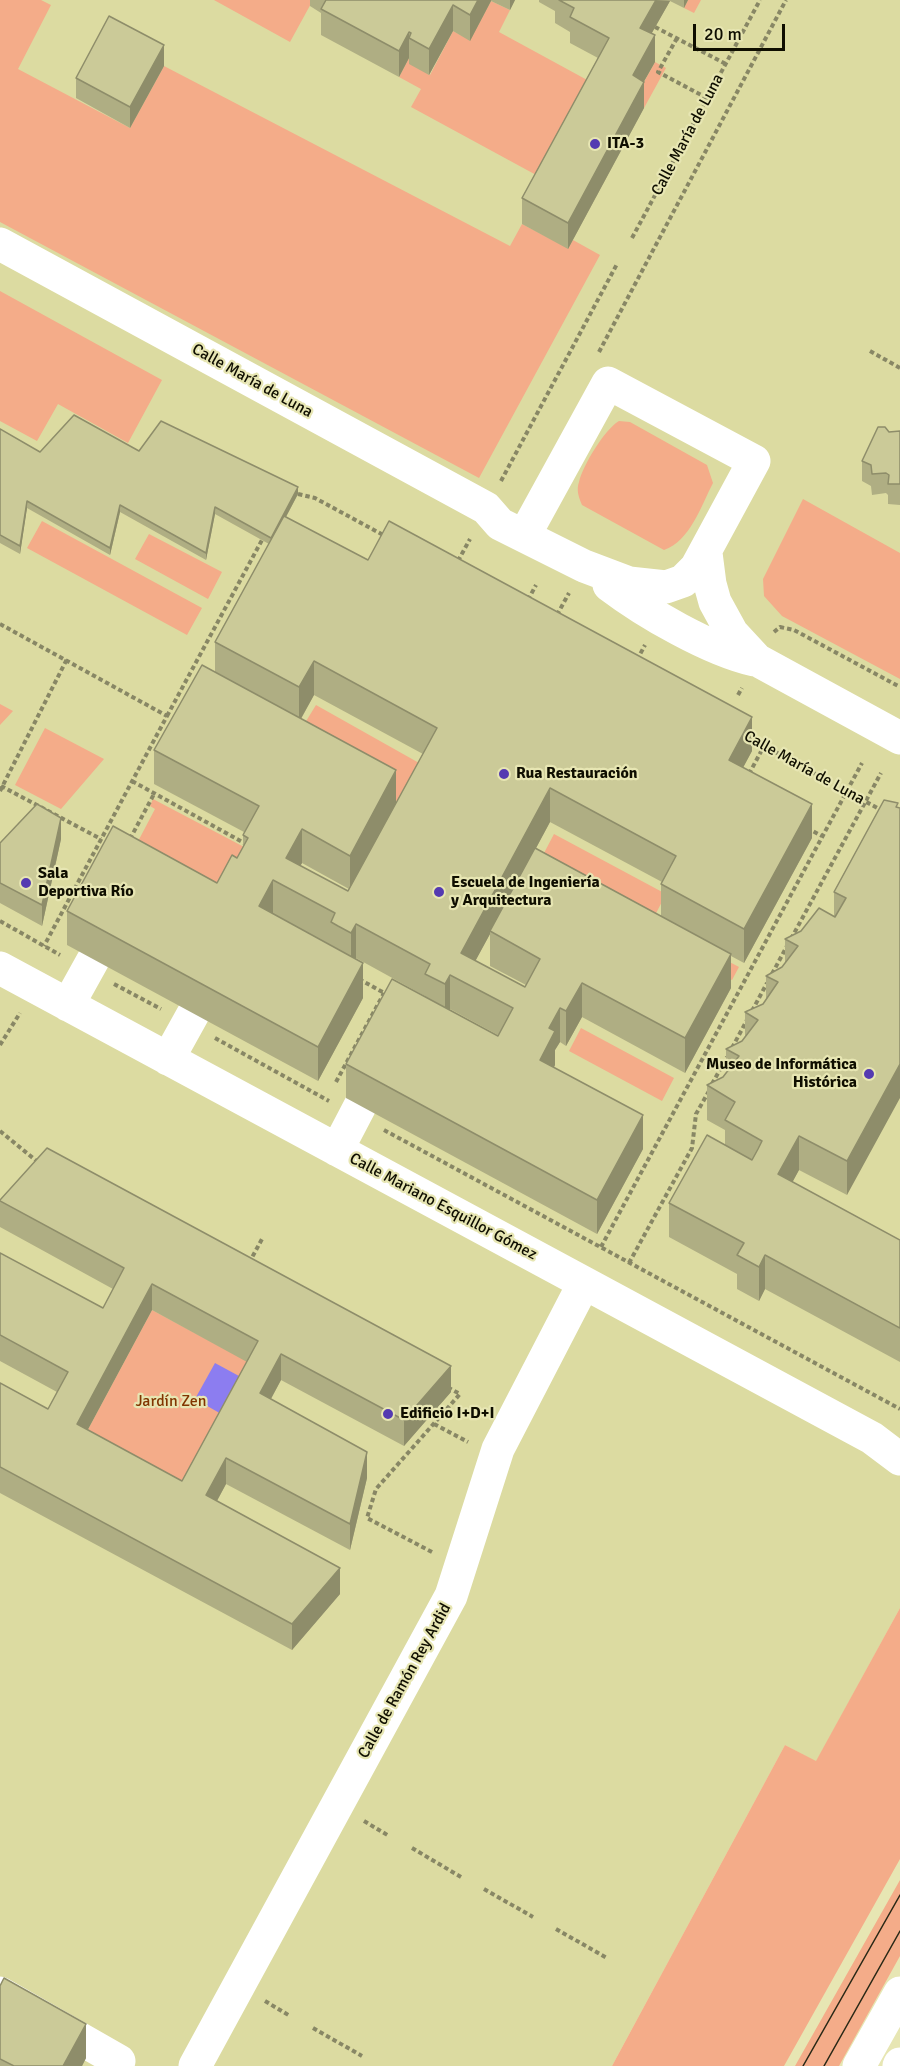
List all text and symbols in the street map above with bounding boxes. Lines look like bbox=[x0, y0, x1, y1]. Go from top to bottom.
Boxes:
scale bar bbox=[696, 12, 788, 50]
text: 20 m bbox=[704, 23, 742, 45]
street label: Calle María de Luna bbox=[648, 71, 728, 199]
place label: ITA-3 bbox=[607, 134, 644, 154]
marker: ITA-3 bbox=[588, 137, 602, 151]
street label: Calle María de Luna bbox=[188, 340, 316, 422]
street label: Calle María de Luna bbox=[740, 727, 868, 809]
place label: Rua Restauración bbox=[516, 764, 638, 784]
marker: Rua Restauración bbox=[497, 767, 511, 781]
place label: Sala Deportiva Río bbox=[38, 864, 134, 902]
place label: Escuela de Ingeniería y Arquitectura bbox=[451, 873, 600, 911]
marker: Sala Deportiva Río bbox=[19, 876, 33, 890]
marker: Escuela de Ingeniería y Arquitectura bbox=[432, 885, 446, 899]
place label: Museo de Informática Histórica bbox=[706, 1055, 857, 1093]
marker: Museo de Informática Histórica bbox=[862, 1067, 876, 1081]
street label: Calle Mariano Esquillor Gómez bbox=[346, 1149, 540, 1265]
park label: Jardín Zen bbox=[136, 1392, 206, 1412]
place label: Edificio I+D+I bbox=[400, 1404, 494, 1424]
marker: Edificio I+D+I bbox=[381, 1407, 395, 1421]
street label: Calle de Ramón Rey Ardid bbox=[354, 1600, 456, 1762]

